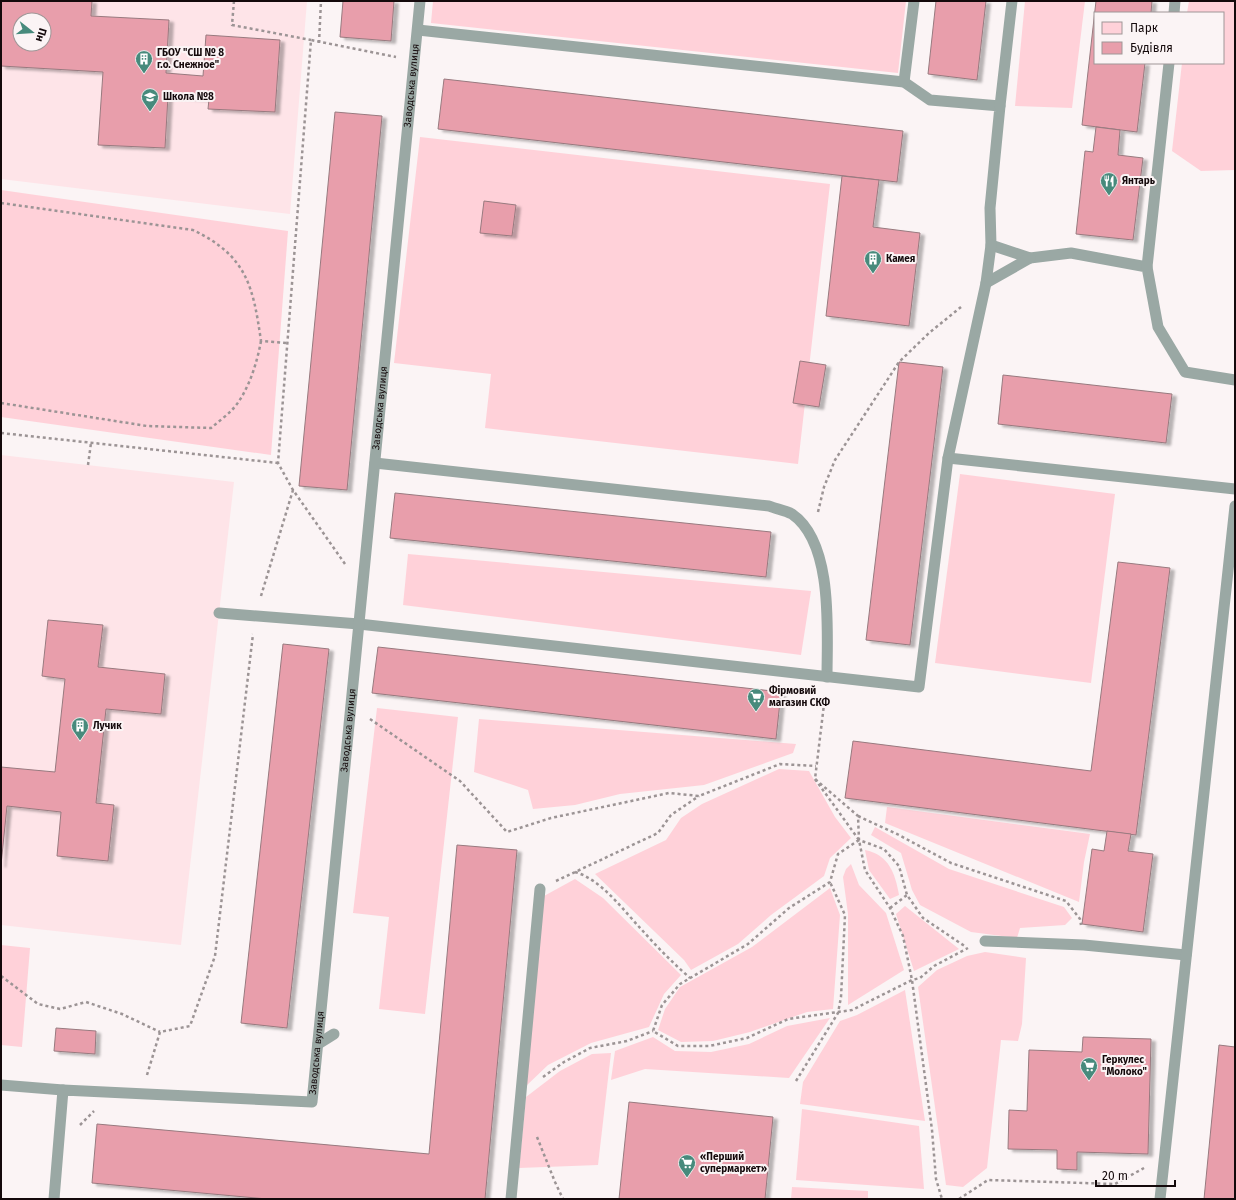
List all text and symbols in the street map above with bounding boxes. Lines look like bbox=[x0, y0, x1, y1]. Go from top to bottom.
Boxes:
north arrow bbox=[12, 12, 52, 52]
legend bbox=[1094, 12, 1224, 64]
text: Парк bbox=[1130, 21, 1159, 35]
text: Пн bbox=[33, 26, 49, 43]
text: Будівля bbox=[1130, 41, 1173, 55]
street label: Заводська вулиця bbox=[402, 43, 422, 128]
place label: ГБОУ "СШ № 8 г.о. Снежное" bbox=[157, 47, 224, 71]
building icon: ГБОУ "СШ № 8 г.о. Снежное" bbox=[134, 49, 154, 74]
school or university icon: Школа №8 bbox=[140, 87, 160, 112]
place label: Школа №8 bbox=[163, 91, 214, 103]
restaurant icon: Янтарь bbox=[1099, 171, 1119, 196]
place label: Янтарь bbox=[1122, 175, 1156, 187]
building icon: Камея bbox=[863, 249, 883, 274]
place label: Камея bbox=[886, 253, 915, 265]
street label: Заводська вулиця bbox=[370, 366, 390, 450]
place label: Фірмовий магазин СКФ bbox=[769, 685, 831, 709]
supermarket icon: Фірмовий магазин СКФ bbox=[746, 687, 766, 712]
street label: Заводська вулиця bbox=[338, 688, 359, 773]
building icon: Лучик bbox=[70, 716, 90, 741]
place label: Лучик bbox=[93, 720, 122, 732]
street label: Заводська вулиця bbox=[307, 1010, 327, 1095]
place label: Геркулес "Молоко" bbox=[1102, 1054, 1147, 1078]
supermarket icon: Геркулес "Молоко" bbox=[1079, 1056, 1099, 1081]
place label: «Перший супермаркет» bbox=[700, 1151, 767, 1175]
supermarket icon: «Перший супермаркет» bbox=[677, 1153, 697, 1178]
scale bar bbox=[1096, 1162, 1175, 1188]
text: 20 m bbox=[1102, 1169, 1128, 1183]

